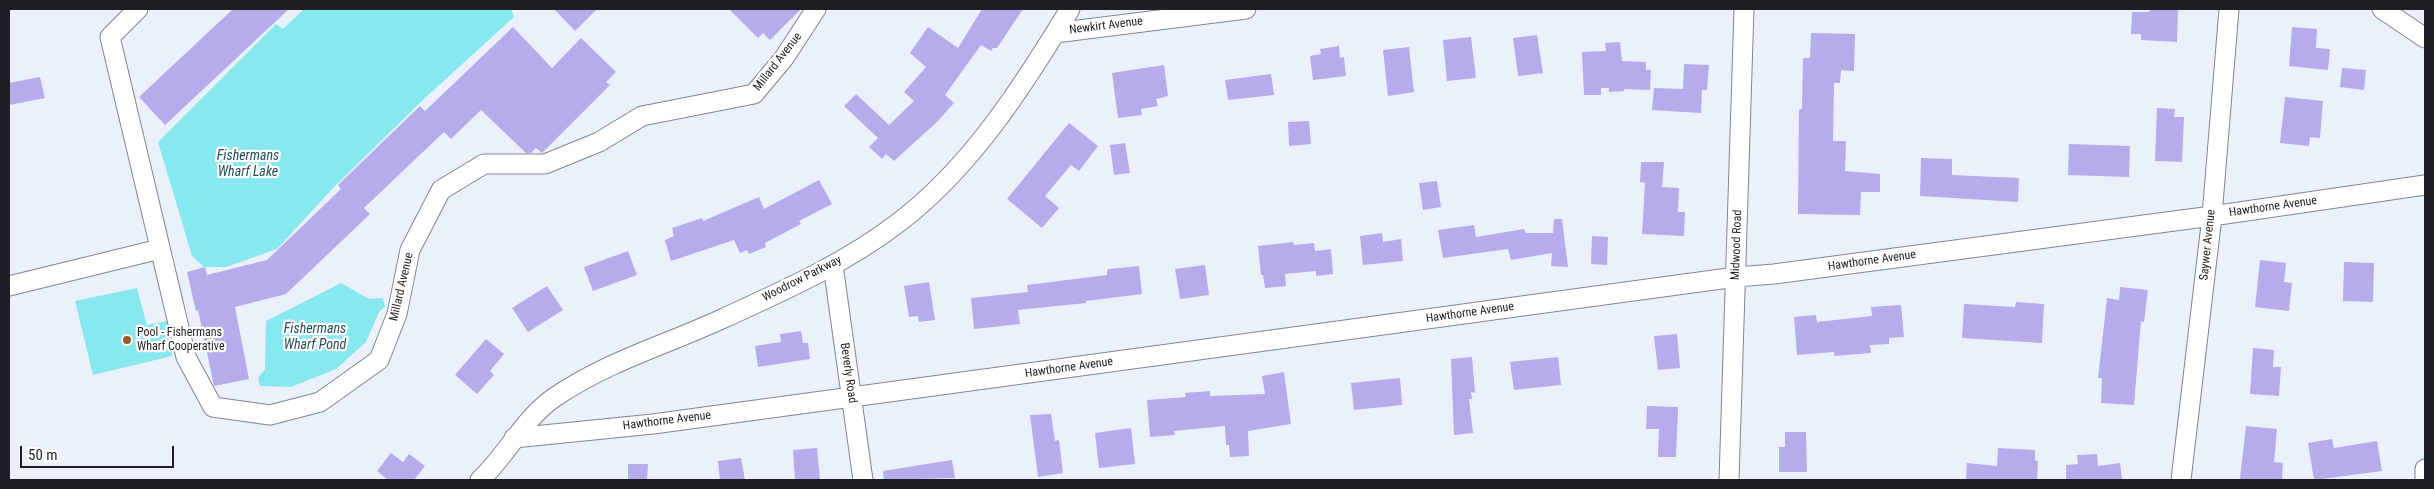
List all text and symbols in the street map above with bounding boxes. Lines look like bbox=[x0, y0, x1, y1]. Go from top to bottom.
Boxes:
street label: Newkirt Avenue bbox=[1068, 14, 1144, 38]
street label: Millard Avenue bbox=[751, 30, 805, 94]
water label: Fishermans Wharf Lake bbox=[217, 148, 279, 180]
street label: Hawthorne Avenue bbox=[2228, 194, 2318, 220]
street label: Saywer Avenue bbox=[2197, 209, 2219, 281]
street label: Midwood Road bbox=[1729, 210, 1745, 280]
street label: Hawthorne Avenue bbox=[1827, 248, 1917, 274]
street label: Millard Avenue bbox=[387, 251, 417, 323]
street label: Woodrow Parkway bbox=[760, 253, 844, 305]
street label: Hawthorne Avenue bbox=[1425, 300, 1515, 326]
water label: Fishermans Wharf Pond bbox=[284, 321, 346, 354]
place label: Pool - Fishermans Wharf Cooperative bbox=[137, 326, 225, 354]
marker: Pool - Fishermans Wharf Cooperative bbox=[121, 334, 133, 346]
street label: Beverly Road bbox=[837, 342, 859, 404]
street label: Hawthorne Avenue bbox=[1024, 355, 1114, 381]
street label: Hawthorne Avenue bbox=[622, 408, 712, 434]
scale bar bbox=[22, 436, 176, 468]
text: 50 m bbox=[28, 446, 58, 464]

